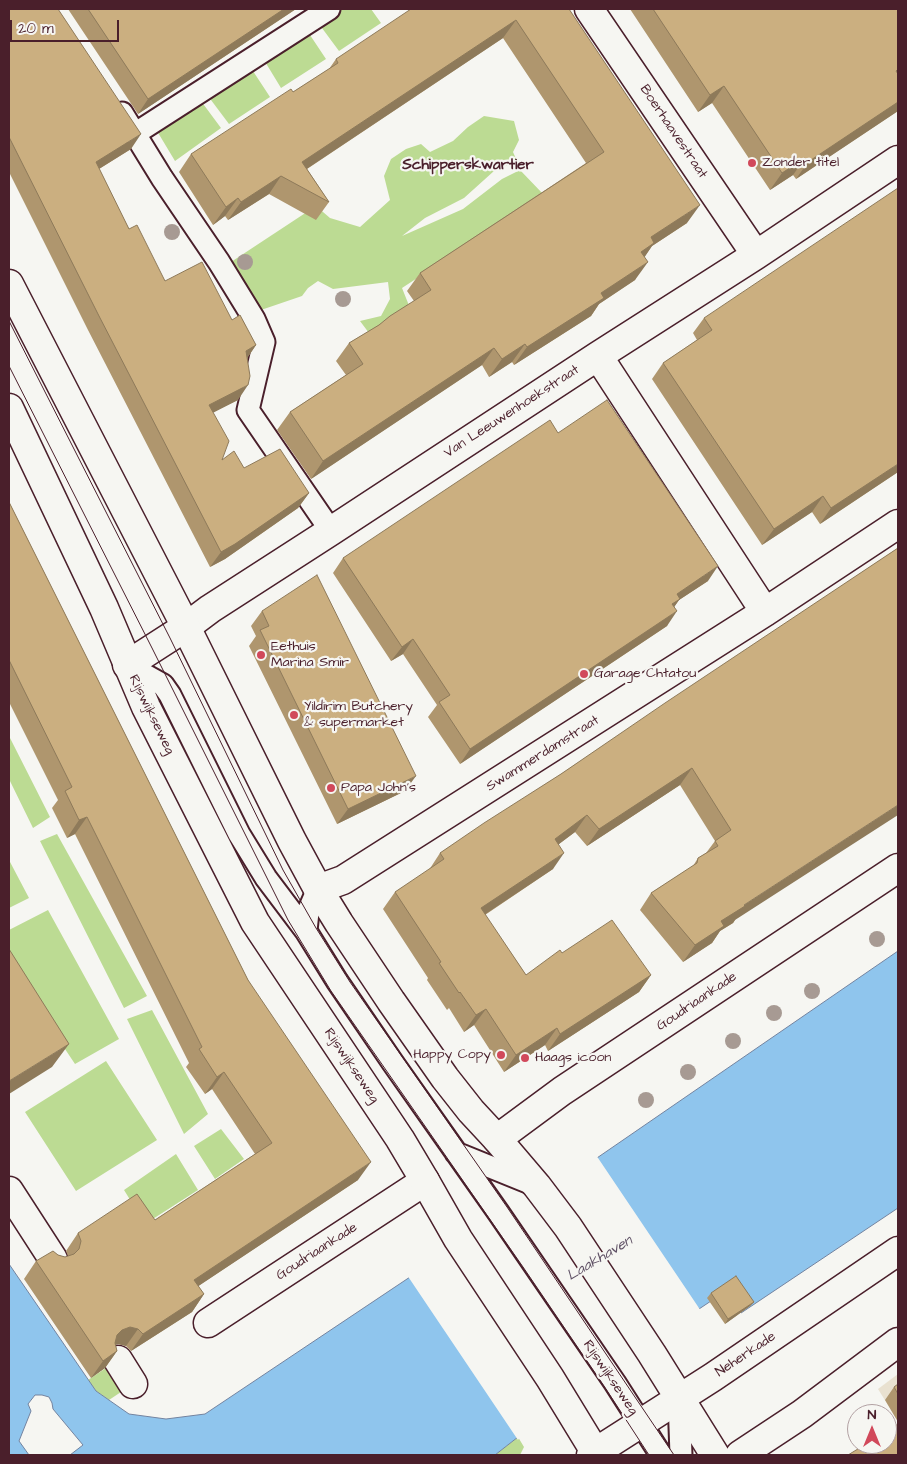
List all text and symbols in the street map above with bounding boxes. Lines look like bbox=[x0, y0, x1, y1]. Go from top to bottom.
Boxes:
scale bar bbox=[12, 10, 121, 42]
text: 20 m bbox=[18, 18, 54, 39]
street label: Boerhaavestraat bbox=[635, 82, 711, 182]
place label: Zonder titel bbox=[762, 155, 839, 171]
district label: Schipperskwartier bbox=[402, 157, 534, 175]
marker: Zonder titel bbox=[746, 157, 758, 169]
street label: Van Leeuwenhoekstraat bbox=[441, 362, 583, 462]
place label: Eethuis Marina Smir bbox=[271, 639, 349, 672]
marker: Eethuis Marina Smir bbox=[255, 649, 267, 661]
place label: Garage Chtatou bbox=[594, 666, 696, 682]
marker: Garage Chtatou bbox=[578, 668, 590, 680]
street label: Rijswijkseweg bbox=[124, 672, 178, 758]
place label: Yildirim Butchery & supermarket bbox=[304, 699, 413, 732]
marker: Yildirim Butchery & supermarket bbox=[288, 709, 300, 721]
street label: Swammerdamstraat bbox=[483, 712, 603, 796]
place label: Papa John's bbox=[341, 780, 416, 796]
marker: Papa John's bbox=[325, 782, 337, 794]
street label: Goudriaankade bbox=[654, 969, 740, 1035]
street label: Rijswijkseweg bbox=[320, 1025, 382, 1107]
place label: Happy Copy bbox=[413, 1047, 491, 1063]
marker: Happy Copy bbox=[495, 1049, 507, 1061]
place label: Haags icoon bbox=[535, 1050, 611, 1066]
marker: Haags icoon bbox=[519, 1052, 531, 1064]
street label: Goudriaankade bbox=[273, 1220, 361, 1284]
water label: Laakhaven bbox=[564, 1232, 636, 1286]
street label: Neherkade bbox=[713, 1329, 779, 1381]
street label: Rijswijkseweg bbox=[579, 1337, 641, 1419]
north arrow bbox=[847, 1404, 897, 1454]
text: N bbox=[868, 1405, 876, 1425]

